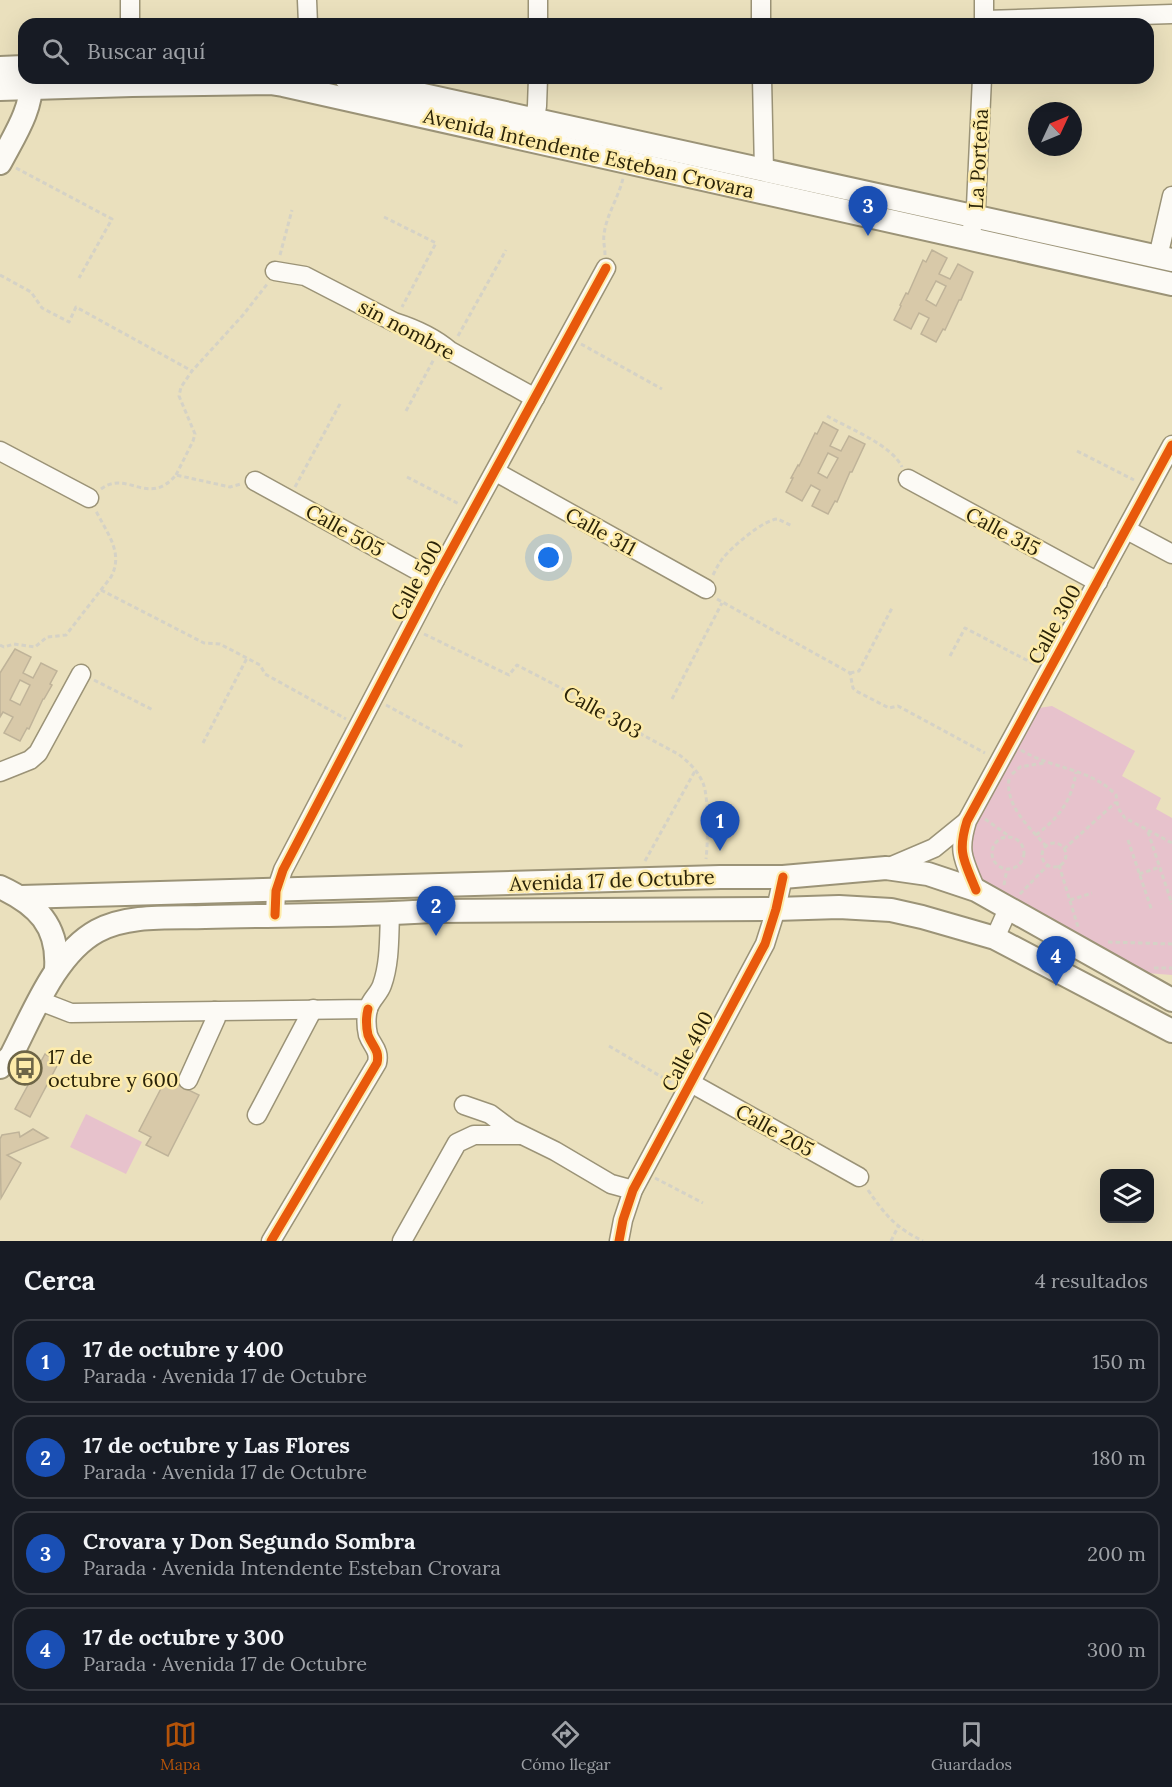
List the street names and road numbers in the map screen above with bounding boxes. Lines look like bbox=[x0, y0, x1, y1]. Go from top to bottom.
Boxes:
street label: Avenida Intendente Esteban Crovara bbox=[420, 102, 757, 203]
street label: La Porteña bbox=[963, 108, 993, 210]
street label: sin nombre bbox=[355, 293, 459, 365]
street label: Calle 505 bbox=[302, 498, 388, 562]
street label: Calle 311 bbox=[561, 501, 641, 561]
street label: Calle 315 bbox=[962, 501, 1044, 561]
street label: Calle 500 bbox=[385, 536, 447, 624]
street label: Calle 300 bbox=[1022, 580, 1086, 668]
street label: Calle 303 bbox=[559, 680, 647, 744]
street label: Avenida 17 de Octubre bbox=[508, 864, 715, 896]
street label: Calle 400 bbox=[656, 1007, 718, 1095]
street label: Calle 205 bbox=[732, 1098, 818, 1162]

